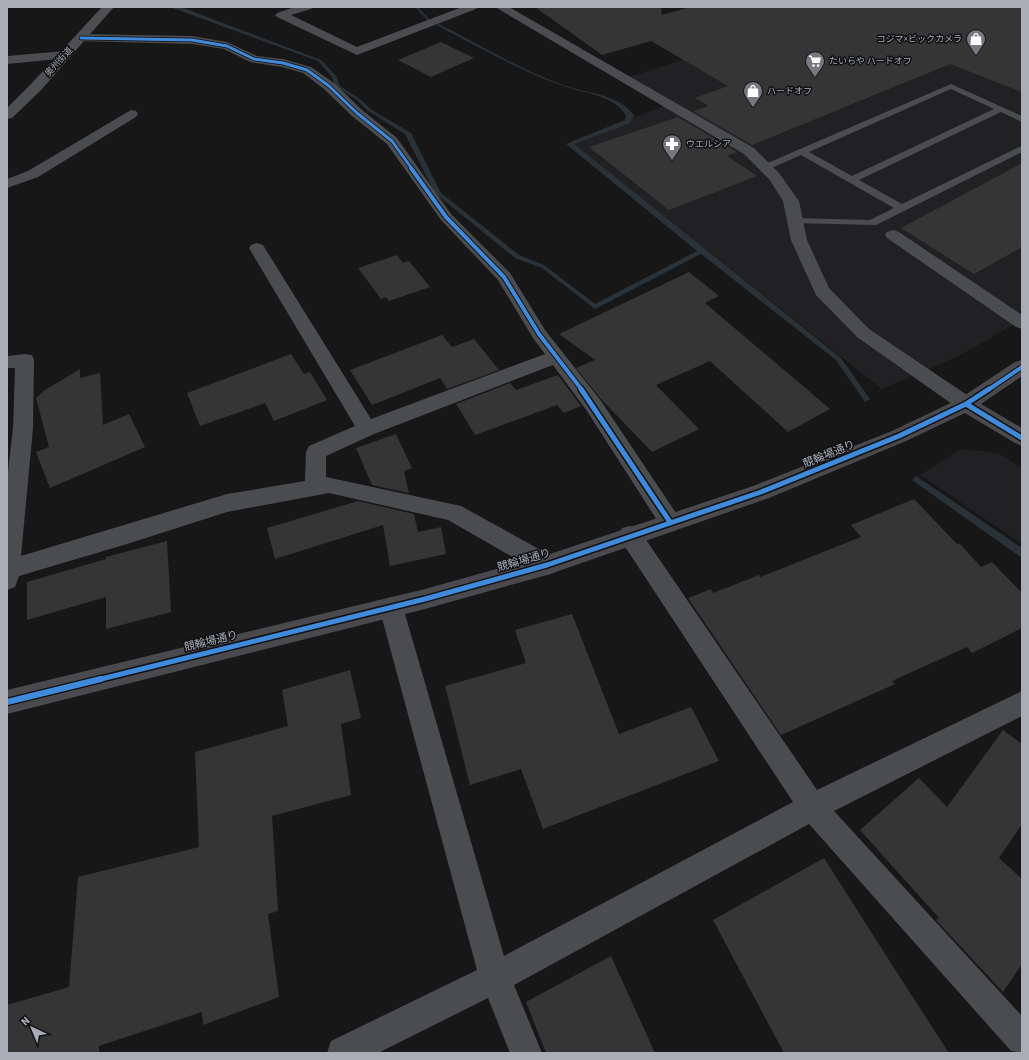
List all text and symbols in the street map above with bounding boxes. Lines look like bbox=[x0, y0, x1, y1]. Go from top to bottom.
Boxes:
shop icon: コジマ×ビックカメラ bbox=[965, 28, 987, 56]
place label: コジマ×ビックカメラ bbox=[877, 33, 962, 46]
street label: 奥州街道 bbox=[42, 44, 76, 80]
supermarket icon: たいらや ハードオフ bbox=[804, 50, 826, 78]
place label: たいらや ハードオフ bbox=[829, 55, 912, 68]
shop icon: ハードオフ bbox=[742, 80, 764, 108]
place label: ハードオフ bbox=[767, 85, 812, 98]
pharmacy icon: ウエルシア bbox=[661, 133, 683, 161]
place label: ウエルシア bbox=[686, 138, 731, 151]
street label: 競輪場通り bbox=[801, 437, 857, 471]
street label: 競輪場通り bbox=[495, 545, 553, 575]
street label: 競輪場通り bbox=[183, 627, 239, 655]
north arrow bbox=[12, 1008, 52, 1048]
text: N bbox=[18, 1013, 33, 1029]

